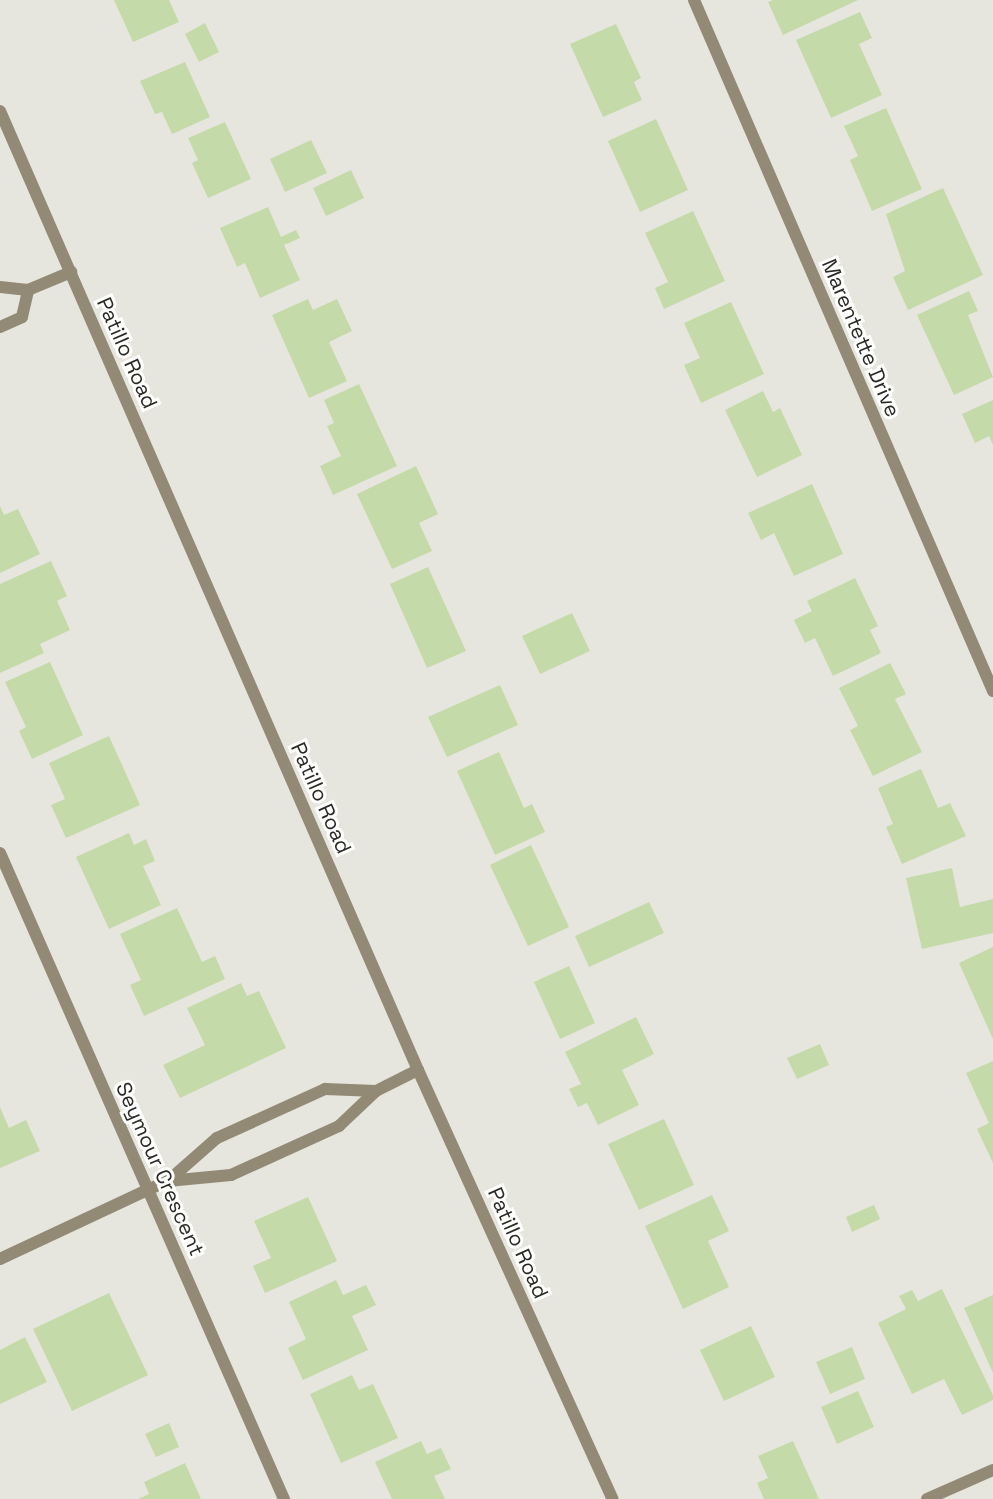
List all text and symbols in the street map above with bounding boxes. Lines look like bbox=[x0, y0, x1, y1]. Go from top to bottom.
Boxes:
street label: Marentette Drive bbox=[816, 255, 906, 421]
street label: Patillo Road bbox=[91, 294, 163, 412]
street label: Patillo Road bbox=[285, 739, 357, 857]
street label: Seymour Crescent bbox=[110, 1078, 210, 1260]
street label: Patillo Road bbox=[482, 1184, 554, 1302]

